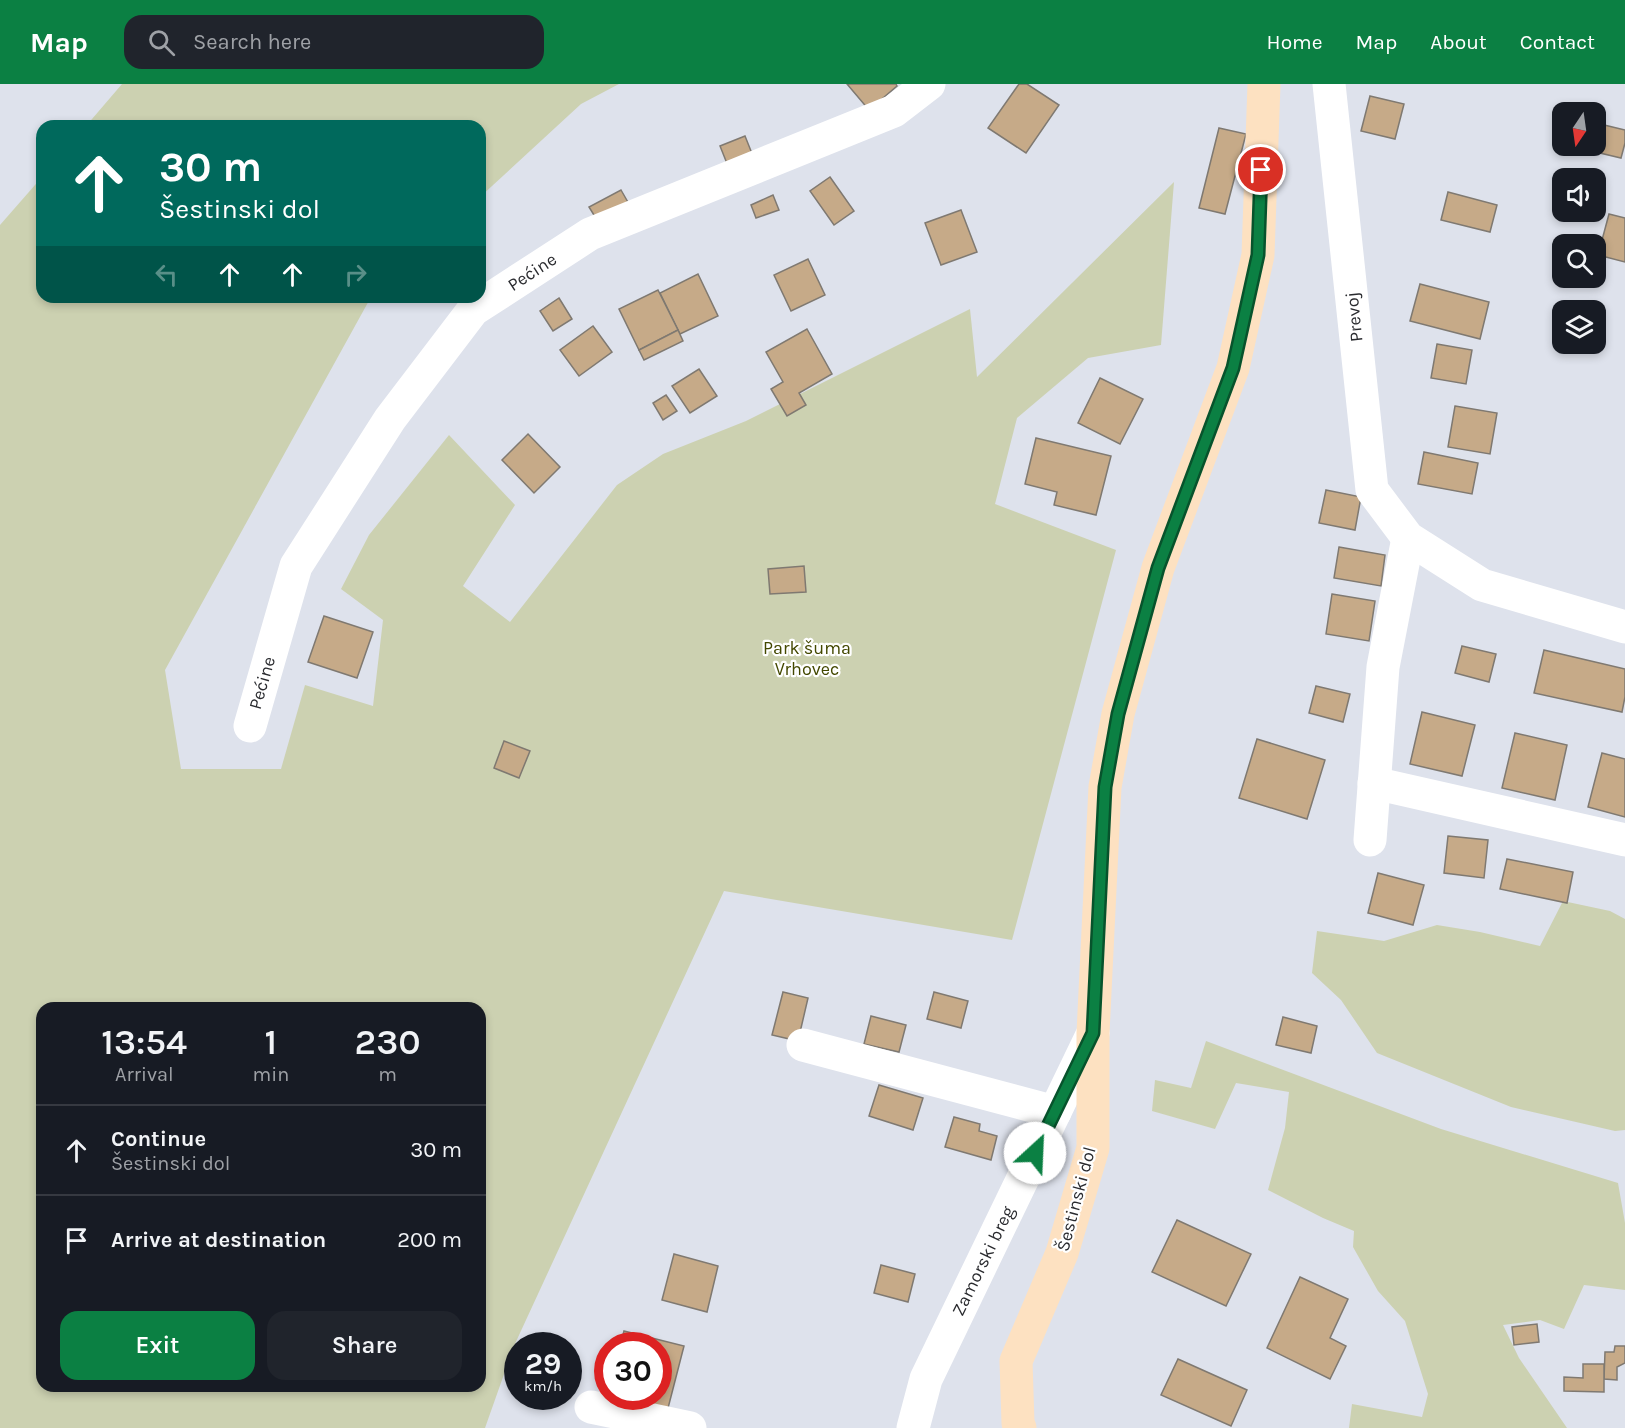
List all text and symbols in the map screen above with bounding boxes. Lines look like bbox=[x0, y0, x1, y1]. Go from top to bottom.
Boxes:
search box bbox=[124, 15, 544, 69]
text: Map bbox=[30, 26, 88, 59]
icon: search bbox=[145, 26, 178, 59]
text: Search here bbox=[193, 29, 311, 55]
text: Home bbox=[1267, 30, 1323, 54]
text: Map bbox=[1356, 30, 1397, 54]
text: About bbox=[1430, 30, 1487, 54]
text: Contact bbox=[1520, 30, 1595, 54]
north arrow bbox=[1552, 102, 1606, 156]
map controls bbox=[1552, 102, 1606, 354]
text: 30 m bbox=[159, 142, 262, 192]
icon: ahead bbox=[60, 144, 138, 222]
pin bbox=[1235, 144, 1286, 195]
icon: arrive bbox=[1244, 153, 1277, 186]
button: sound bbox=[1552, 168, 1606, 222]
text: Šestinski dol bbox=[159, 193, 320, 225]
button: search bbox=[1552, 234, 1606, 288]
street label: Pećine bbox=[503, 248, 561, 296]
icon: left bbox=[150, 258, 183, 291]
icon: ahead bbox=[213, 258, 246, 291]
icon: ahead bbox=[276, 258, 309, 291]
icon: right bbox=[339, 258, 372, 291]
street label: Prevoj bbox=[1340, 291, 1368, 343]
button: layers bbox=[1552, 300, 1606, 354]
park label: Park šuma Vrhovec bbox=[763, 637, 851, 680]
street label: Pećine bbox=[244, 654, 280, 712]
text: 13:54 bbox=[101, 1021, 187, 1063]
text: 1 bbox=[265, 1021, 277, 1063]
text: 230 bbox=[355, 1021, 421, 1063]
text: Arrival bbox=[115, 1063, 174, 1086]
text: min bbox=[253, 1063, 289, 1086]
text: m bbox=[378, 1063, 397, 1086]
position arrow bbox=[1003, 1121, 1067, 1185]
text: Continue bbox=[111, 1126, 206, 1152]
icon: ahead bbox=[60, 1134, 93, 1167]
text: 30 m bbox=[410, 1137, 462, 1163]
street label: Šestinski dol bbox=[1051, 1144, 1101, 1254]
text: Šestinski dol bbox=[111, 1152, 230, 1175]
street label: Zamorski breg bbox=[947, 1202, 1019, 1320]
icon: arrive bbox=[60, 1224, 93, 1257]
text: Arrive at destination bbox=[111, 1227, 326, 1253]
text: 200 m bbox=[397, 1227, 462, 1253]
button: Exit bbox=[60, 1311, 255, 1380]
button: Share bbox=[267, 1311, 462, 1380]
speed limit sign: 30 bbox=[594, 1332, 672, 1410]
text: 29 bbox=[525, 1346, 561, 1382]
text: km/h bbox=[524, 1377, 562, 1395]

